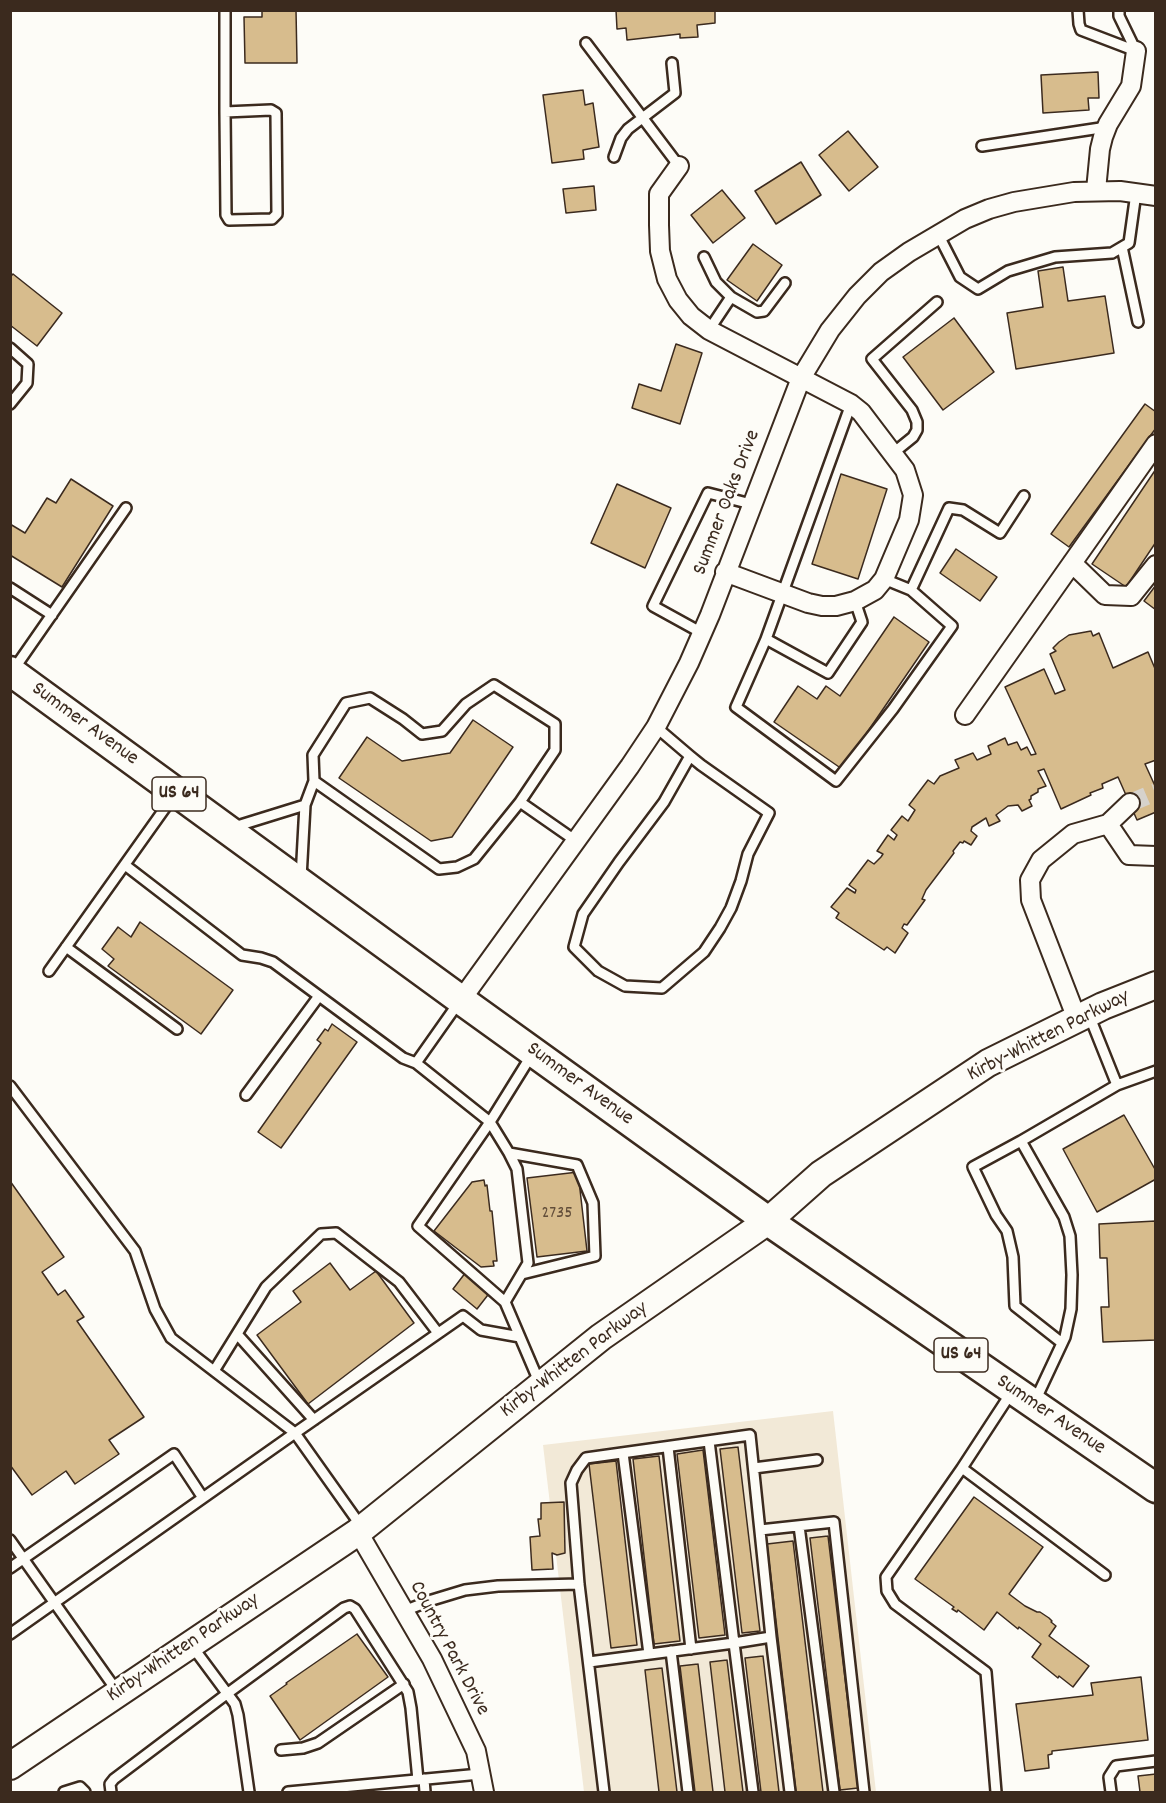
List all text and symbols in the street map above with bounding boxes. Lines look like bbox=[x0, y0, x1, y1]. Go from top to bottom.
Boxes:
street label: Summer Oaks Drive bbox=[689, 427, 767, 579]
street label: Summer Avenue bbox=[25, 678, 143, 772]
road number: US 64 bbox=[152, 777, 206, 811]
street label: Kirby-Whitten Parkway bbox=[964, 985, 1134, 1089]
street label: Summer Avenue bbox=[520, 1038, 638, 1132]
house number: 2735 bbox=[541, 1204, 573, 1226]
street label: Kirby-Whitten Parkway bbox=[496, 1297, 654, 1425]
road number: US 64 bbox=[934, 1338, 988, 1372]
street label: Summer Avenue bbox=[991, 1370, 1109, 1462]
street label: Country Park Drive bbox=[402, 1578, 494, 1720]
street label: Kirby-Whitten Parkway bbox=[103, 1589, 265, 1709]

